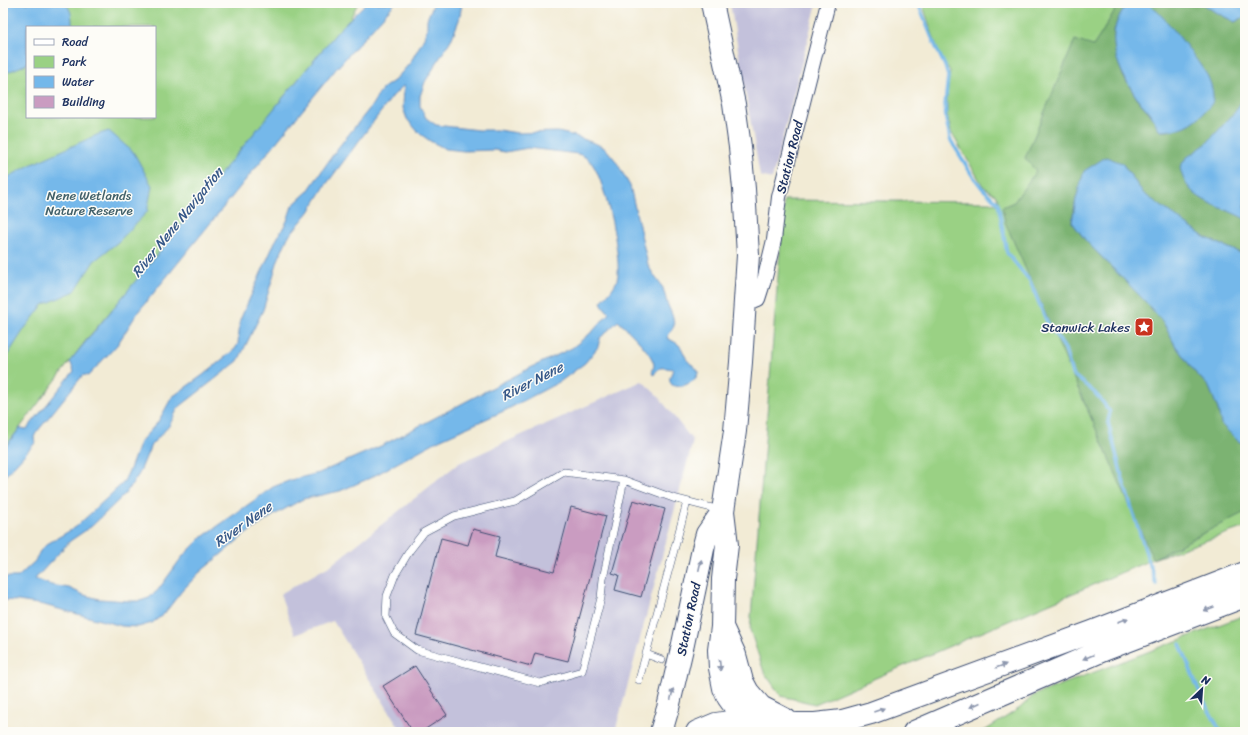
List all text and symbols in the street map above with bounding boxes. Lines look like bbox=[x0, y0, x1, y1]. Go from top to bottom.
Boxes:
legend bbox=[26, 26, 156, 118]
text: Road bbox=[62, 31, 89, 53]
text: Park bbox=[62, 51, 87, 73]
text: Water bbox=[62, 71, 95, 93]
text: Building bbox=[62, 91, 105, 113]
street label: Station Road bbox=[769, 117, 810, 196]
water label: River Nene Navigation bbox=[125, 161, 231, 283]
park label: Nene Wetlands Nature Reserve bbox=[45, 184, 133, 222]
place label: Stanwick Lakes bbox=[1041, 316, 1131, 339]
place icon: Stanwick Lakes bbox=[1133, 316, 1155, 338]
water label: River Nene bbox=[497, 354, 569, 408]
water label: River Nene bbox=[209, 494, 279, 554]
one-way arrow bbox=[697, 559, 703, 571]
street label: Station Road bbox=[670, 579, 708, 658]
one-way arrow bbox=[1202, 607, 1214, 613]
one-way arrow bbox=[1118, 617, 1130, 623]
one-way arrow bbox=[1082, 654, 1093, 660]
one-way arrow bbox=[717, 659, 724, 671]
one-way arrow bbox=[996, 662, 1008, 668]
north arrow bbox=[1182, 669, 1222, 709]
text: N bbox=[1198, 670, 1214, 691]
one-way arrow bbox=[669, 688, 675, 701]
one-way arrow bbox=[969, 702, 981, 708]
one-way arrow bbox=[873, 706, 885, 712]

